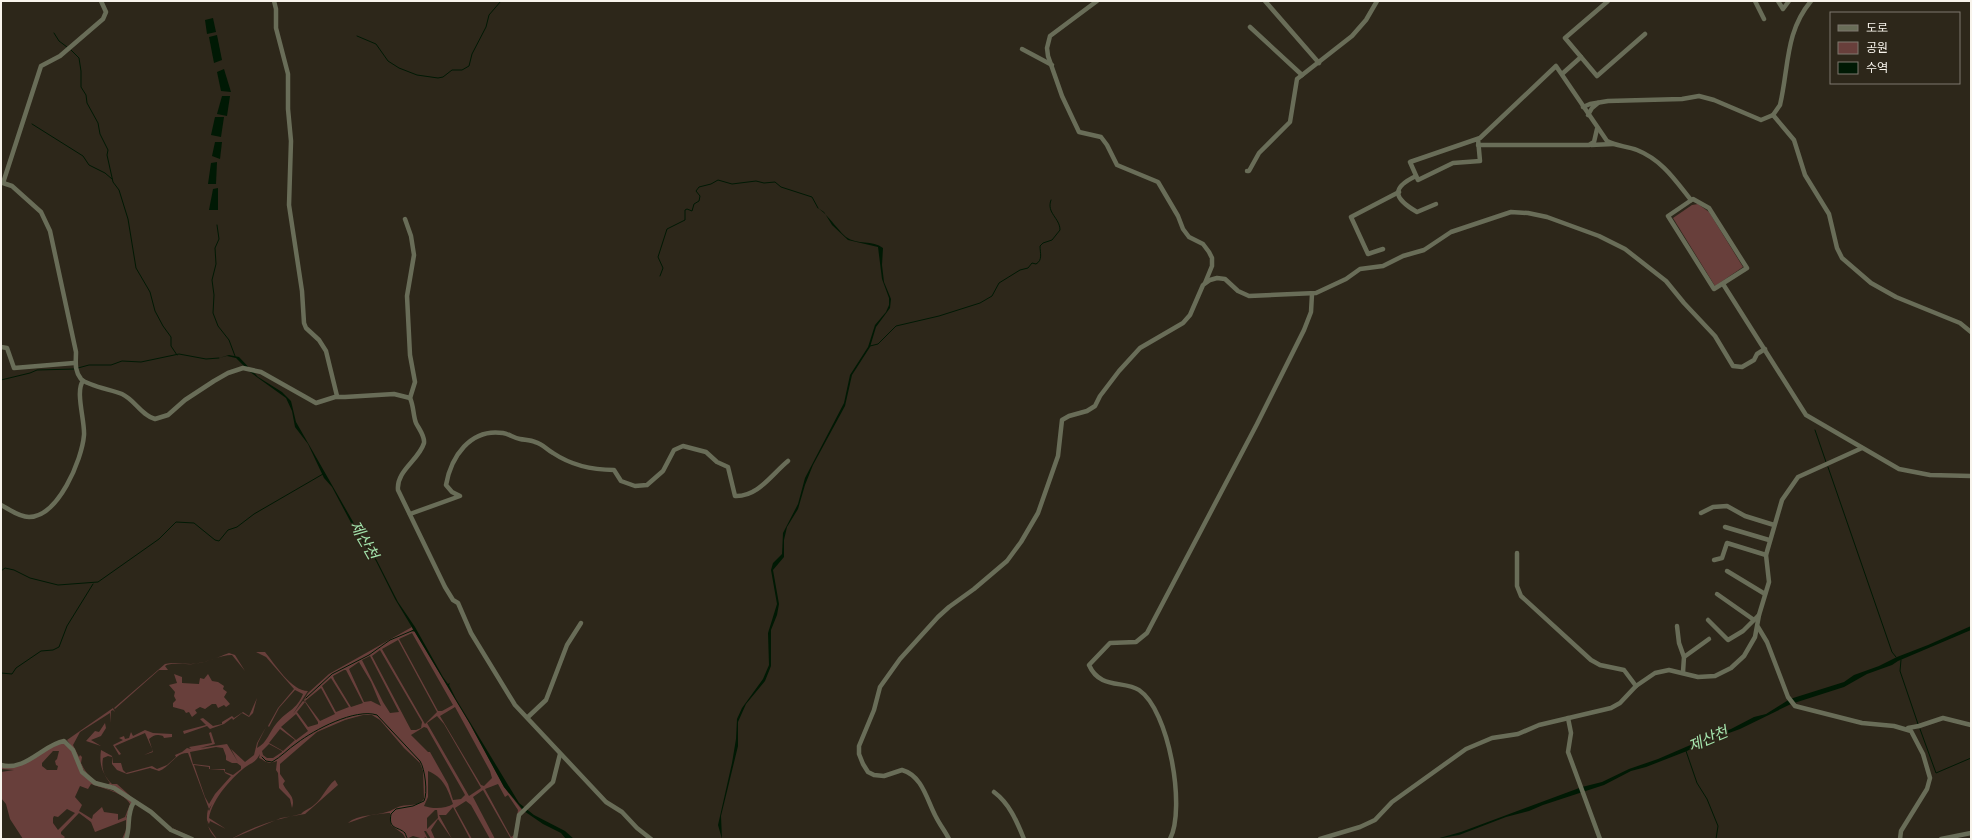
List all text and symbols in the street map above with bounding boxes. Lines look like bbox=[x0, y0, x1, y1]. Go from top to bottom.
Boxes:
legend bbox=[1830, 12, 1960, 84]
text: 도로 bbox=[1866, 21, 1888, 35]
text: 공원 bbox=[1866, 41, 1888, 55]
text: 수역 bbox=[1866, 61, 1888, 75]
water label: 제산천 bbox=[347, 518, 383, 564]
water label: 제산천 bbox=[1685, 722, 1732, 754]

